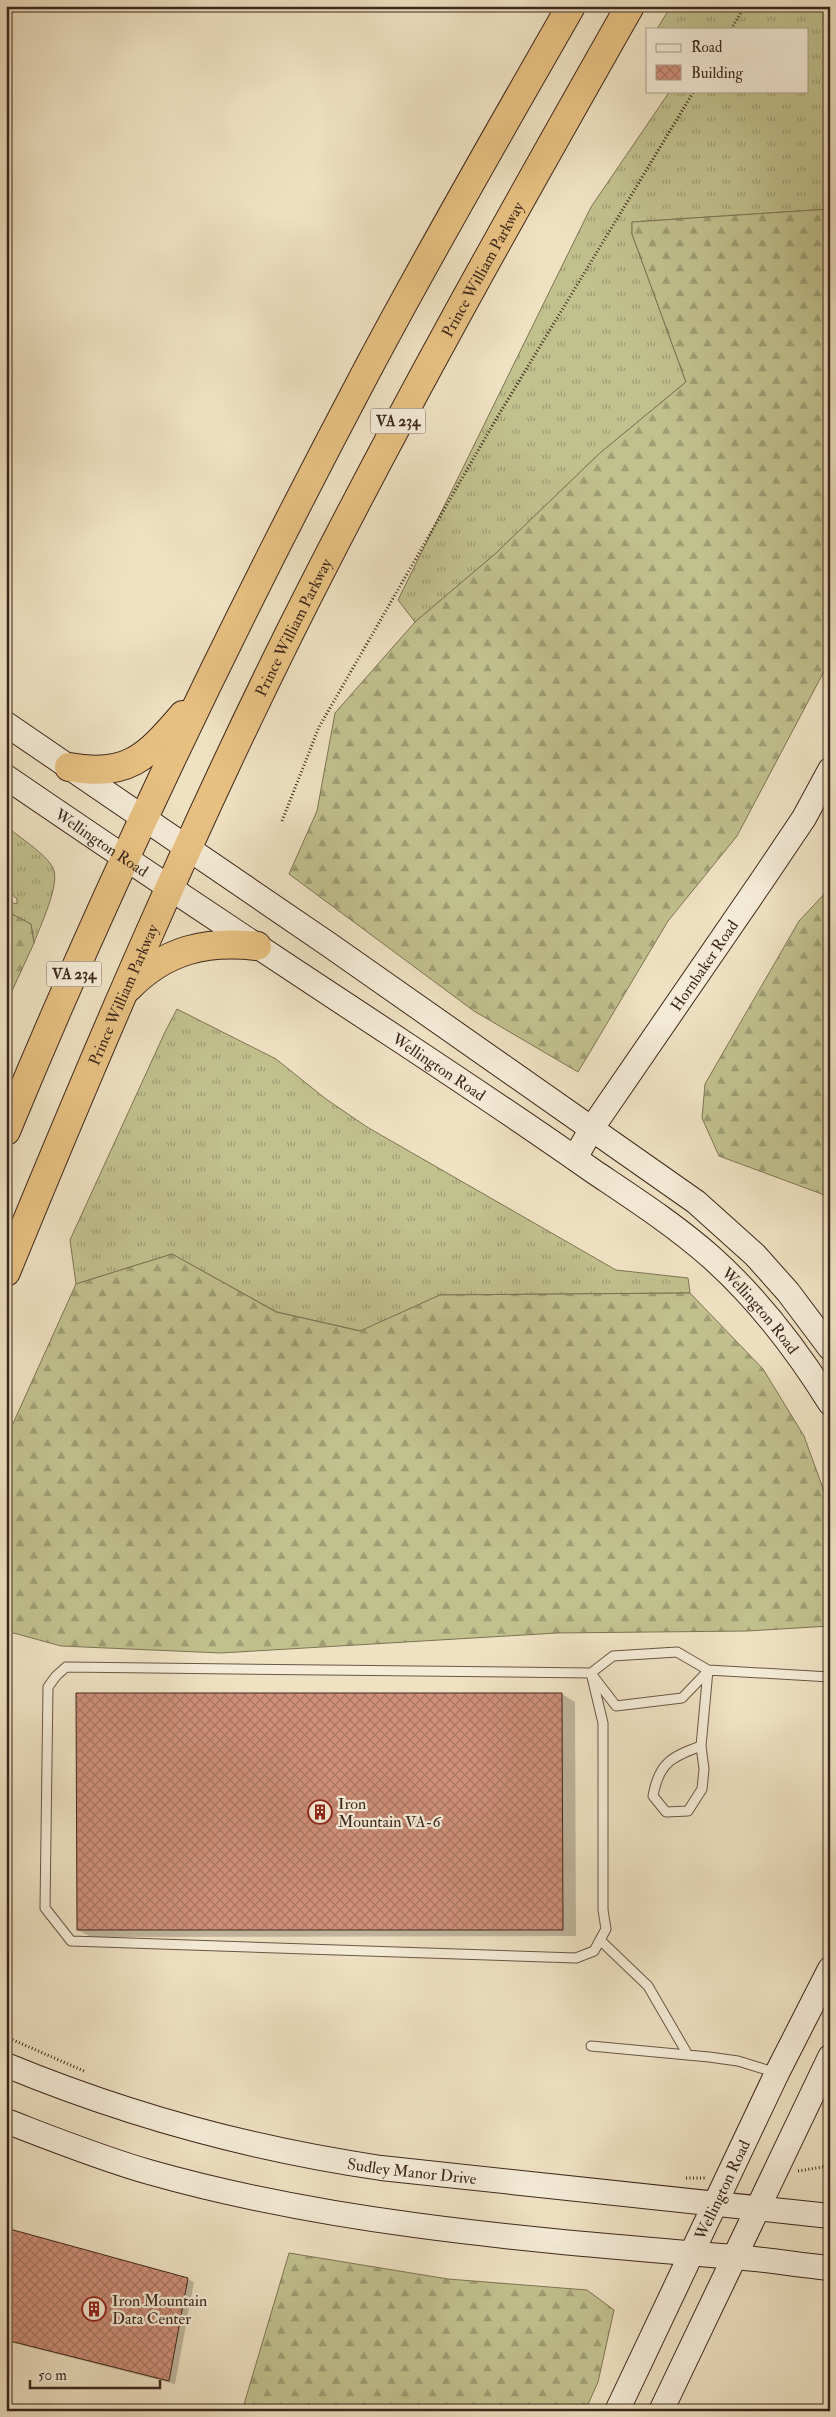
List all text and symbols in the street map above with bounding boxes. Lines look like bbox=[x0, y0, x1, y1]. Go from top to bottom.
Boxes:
legend bbox=[646, 28, 808, 92]
text: Road bbox=[691, 38, 723, 57]
text: Building bbox=[691, 64, 743, 83]
street label: Prince William Parkway bbox=[438, 197, 529, 341]
road number: VA 234 bbox=[370, 408, 426, 434]
street label: Prince William Parkway bbox=[251, 554, 337, 700]
street label: Wellington Road bbox=[50, 804, 152, 882]
street label: Hornbaker Road bbox=[666, 916, 743, 1015]
street label: Prince William Parkway bbox=[84, 920, 163, 1069]
road number: VA 234 bbox=[46, 962, 102, 986]
street label: Wellington Road bbox=[387, 1028, 489, 1106]
street label: Wellington Road bbox=[716, 1263, 803, 1358]
place label: Iron Mountain VA-6 bbox=[338, 1794, 441, 1832]
building icon: Iron Mountain VA-6 bbox=[307, 1799, 333, 1825]
street label: Wellington Road bbox=[690, 2137, 755, 2244]
street label: Sudley Manor Drive bbox=[346, 2154, 478, 2189]
place label: Iron Mountain Data Center bbox=[112, 2291, 207, 2329]
building icon: Iron Mountain Data Center bbox=[81, 2296, 107, 2322]
scale bar bbox=[30, 2357, 160, 2389]
text: 50 m bbox=[38, 2366, 67, 2385]

